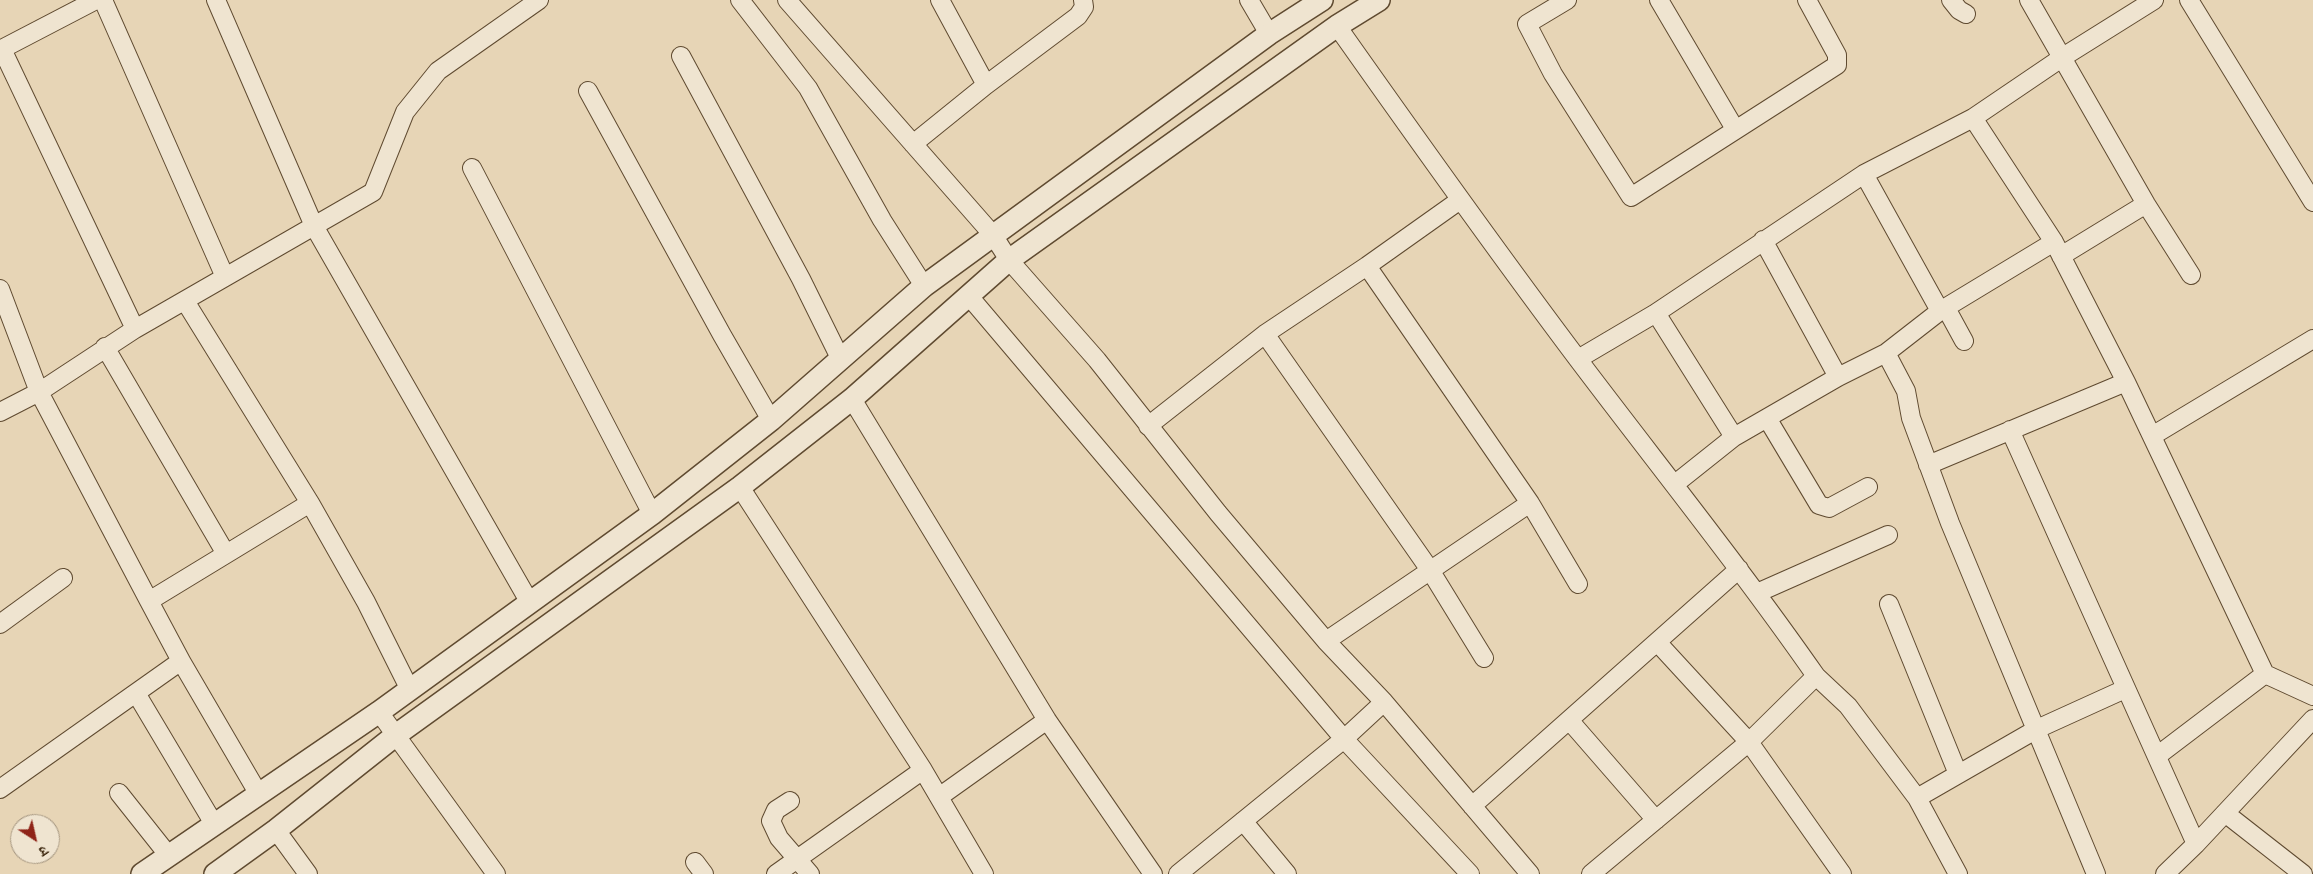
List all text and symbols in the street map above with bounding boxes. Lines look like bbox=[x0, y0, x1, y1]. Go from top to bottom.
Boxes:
north arrow bbox=[10, 814, 60, 864]
text: उ bbox=[35, 841, 52, 861]

